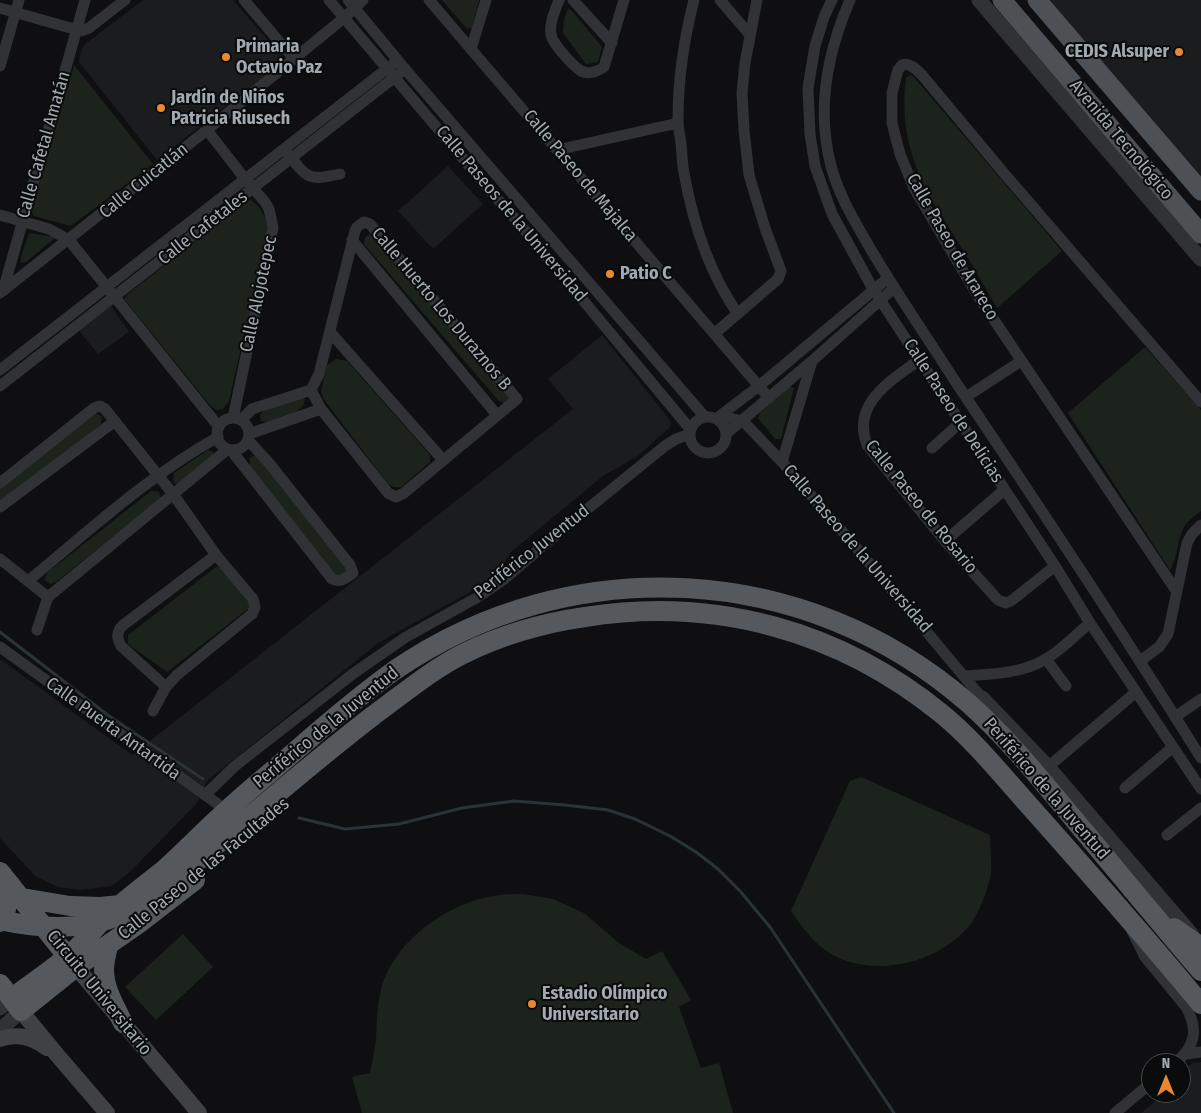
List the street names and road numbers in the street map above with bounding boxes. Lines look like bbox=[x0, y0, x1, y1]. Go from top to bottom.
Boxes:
street label: Calle Cafetal Amatán bbox=[13, 69, 75, 221]
street label: Avenida Tecnológico bbox=[1065, 76, 1177, 204]
street label: Calle Paseo de Majalca bbox=[518, 105, 642, 247]
street label: Calle Paseos de la Universidad bbox=[431, 121, 591, 307]
street label: Calle Cuicatlán bbox=[95, 139, 193, 223]
street label: Calle Paseo de Arareco bbox=[901, 170, 1003, 324]
street label: Calle Cafetales bbox=[154, 186, 252, 270]
street label: Calle Huerto Los Duraznos B bbox=[366, 223, 516, 395]
street label: Calle Alojotepec bbox=[236, 234, 282, 354]
street label: Calle Paseo de Delicias bbox=[898, 335, 1008, 487]
street label: Calle Paseo de Rosario bbox=[860, 436, 982, 578]
street label: Calle Paseo de la Universidad bbox=[778, 460, 936, 638]
street label: Periférico Juventud bbox=[470, 500, 594, 604]
street label: Periférico de la Juventud bbox=[249, 663, 403, 793]
street label: Calle Puerta Antartida bbox=[41, 673, 185, 785]
street label: Periférico de la Juventud bbox=[979, 714, 1113, 864]
street label: Calle Paseo de las Facultades bbox=[114, 793, 294, 945]
street label: Circuito Universitario bbox=[42, 926, 156, 1060]

